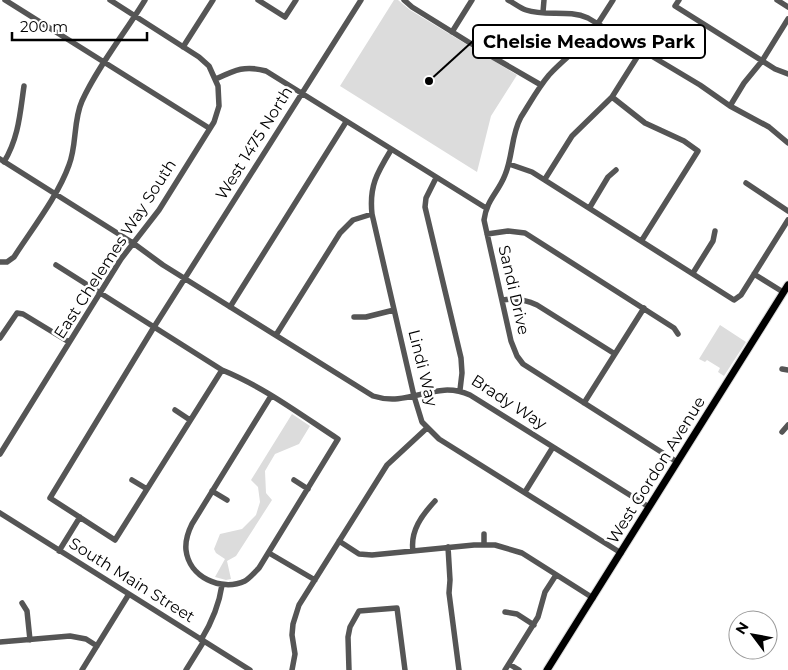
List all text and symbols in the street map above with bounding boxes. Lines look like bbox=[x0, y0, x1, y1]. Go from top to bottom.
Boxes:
scale bar bbox=[12, 10, 148, 42]
text: 200 m bbox=[20, 17, 68, 36]
callout: Chelsie Meadows Park bbox=[473, 25, 705, 58]
text: Chelsie Meadows Park bbox=[483, 31, 695, 53]
street label: West 1475 North bbox=[211, 83, 297, 203]
street label: East Chelemes Way South bbox=[50, 156, 180, 342]
street label: Sandi Drive bbox=[494, 243, 534, 337]
street label: Lindi Way bbox=[404, 328, 442, 409]
street label: Brady Way bbox=[468, 371, 550, 433]
street label: West Gordon Avenue bbox=[603, 393, 709, 547]
street label: South Main Street bbox=[66, 534, 199, 627]
north arrow bbox=[728, 610, 778, 660]
text: N bbox=[731, 619, 753, 638]

